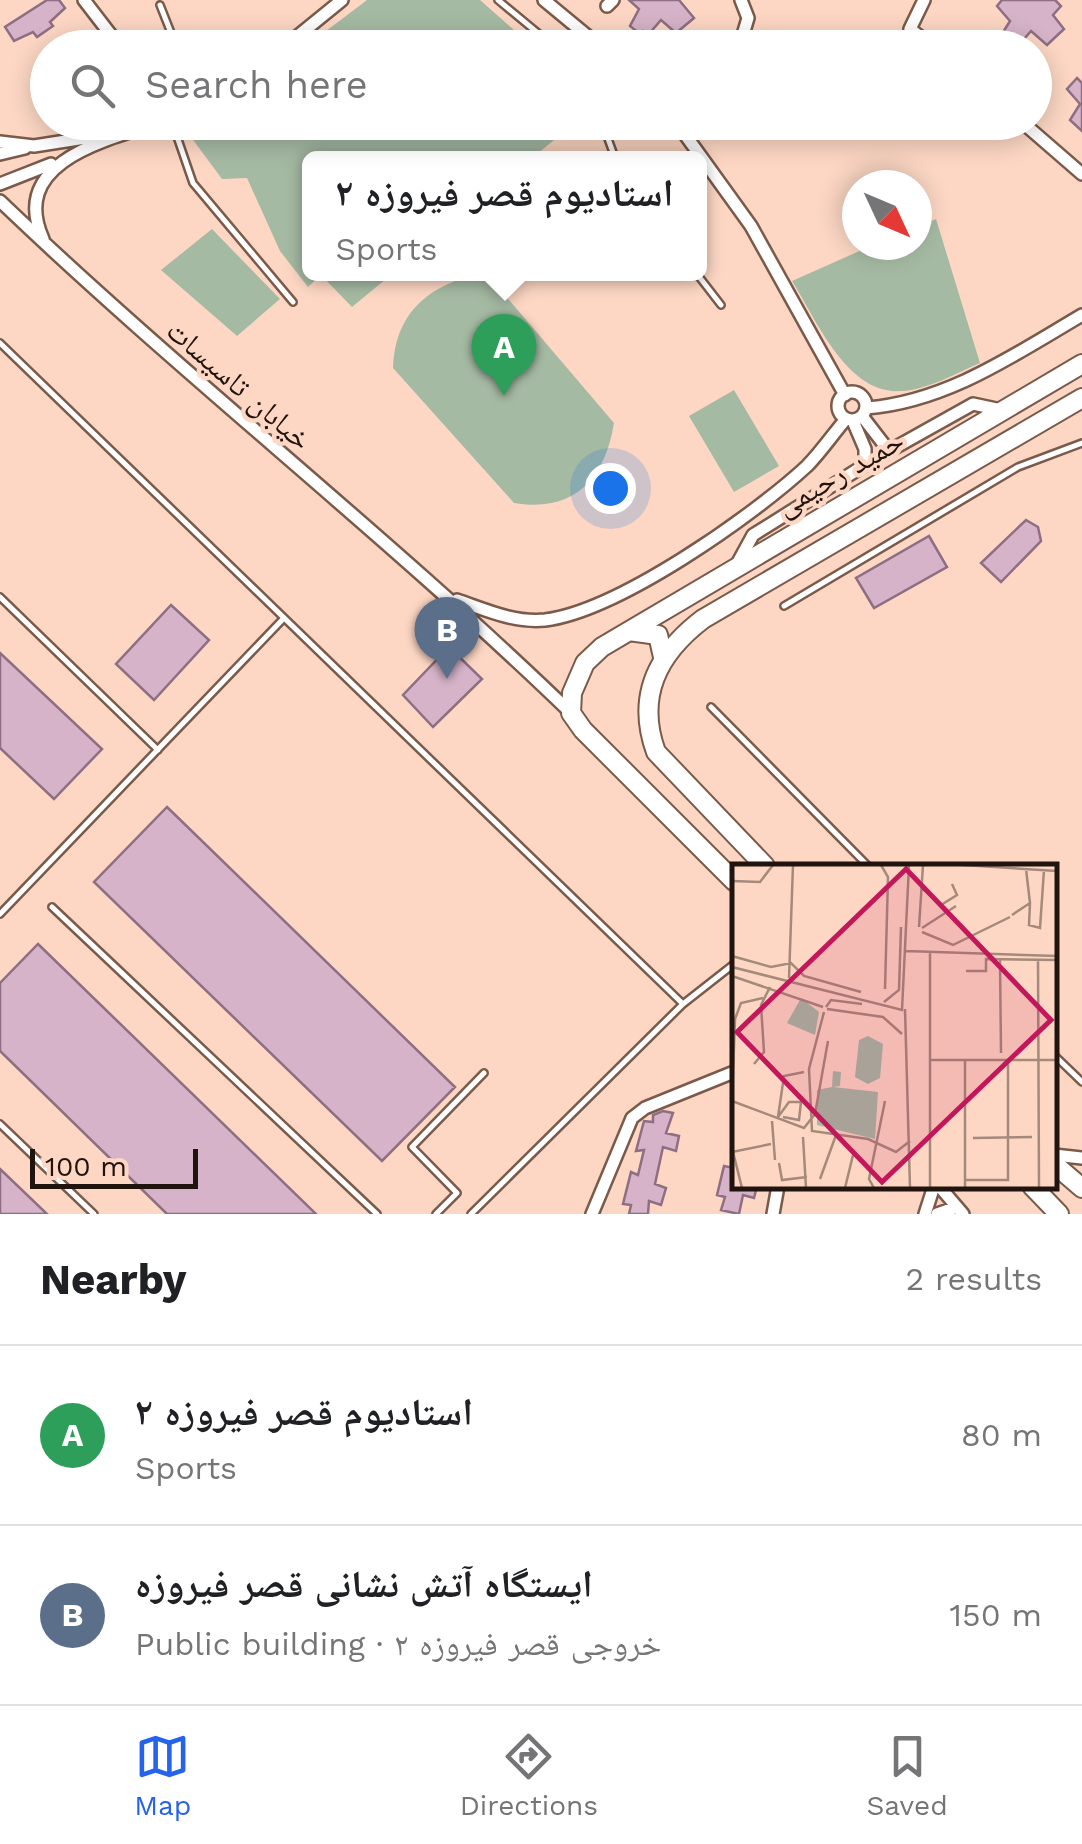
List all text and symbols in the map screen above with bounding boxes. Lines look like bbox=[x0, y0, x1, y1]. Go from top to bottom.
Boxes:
search box bbox=[30, 30, 1052, 140]
icon: search bbox=[65, 58, 120, 113]
text: Search here bbox=[145, 63, 368, 107]
popup bbox=[302, 151, 707, 281]
north arrow bbox=[842, 170, 932, 260]
text: استادیوم قصر فیروزه ۲ bbox=[335, 171, 674, 215]
text: Sports bbox=[335, 230, 437, 268]
street label: خیابان تاسیسات bbox=[159, 312, 319, 458]
pin: A bbox=[472, 314, 536, 396]
street label: حمید رحیمی bbox=[770, 422, 910, 524]
your location bbox=[585, 463, 636, 514]
pin: B bbox=[414, 596, 480, 679]
inset map bbox=[732, 864, 1057, 1189]
scale bar bbox=[30, 1144, 198, 1188]
text: 100 m bbox=[45, 1150, 127, 1183]
text: Nearby bbox=[40, 1255, 187, 1304]
text: 2 results bbox=[905, 1260, 1042, 1298]
text: استادیوم قصر فیروزه ۲ bbox=[135, 1390, 473, 1434]
text: A bbox=[62, 1416, 83, 1454]
text: 80 m bbox=[961, 1416, 1042, 1454]
text: Sports bbox=[135, 1449, 237, 1487]
text: ایستگاه آتش نشانی قصر فیروزه bbox=[135, 1562, 593, 1606]
text: B bbox=[62, 1596, 83, 1634]
text: 150 m bbox=[950, 1596, 1042, 1634]
text: Public building · خروجی قصر فیروزه ۲ bbox=[135, 1625, 661, 1663]
tab: Map bbox=[134, 1729, 191, 1822]
tab: Directions bbox=[460, 1729, 598, 1822]
tab: Saved bbox=[866, 1729, 948, 1822]

